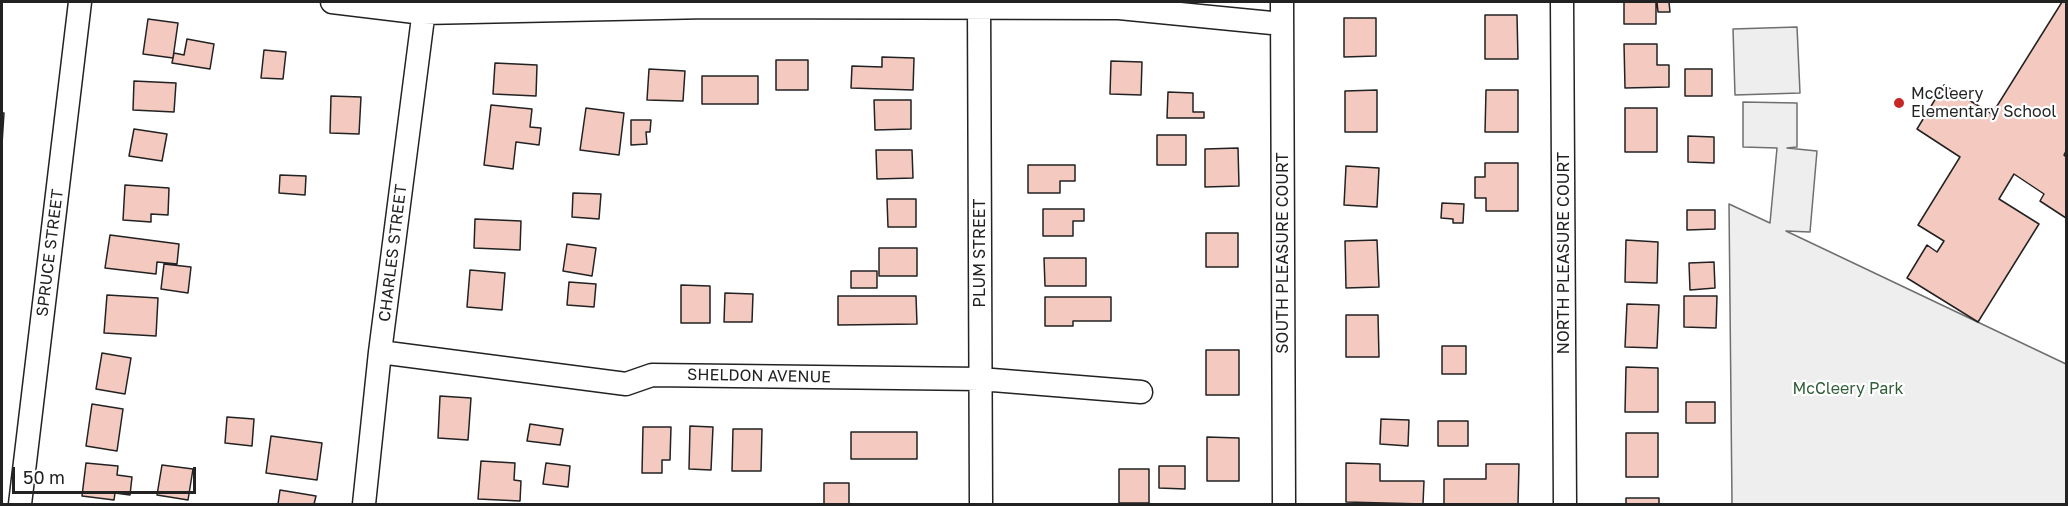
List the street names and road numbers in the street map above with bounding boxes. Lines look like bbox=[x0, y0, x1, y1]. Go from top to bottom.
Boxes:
street label: SOUTH PLEASURE COURT bbox=[1273, 152, 1293, 354]
street label: NORTH PLEASURE COURT bbox=[1554, 152, 1574, 354]
street label: CHARLES STREET bbox=[375, 183, 411, 323]
street label: SPRUCE STREET bbox=[33, 188, 67, 318]
street label: PLUM STREET bbox=[970, 198, 990, 308]
street label: SHELDON AVENUE bbox=[687, 365, 831, 387]

